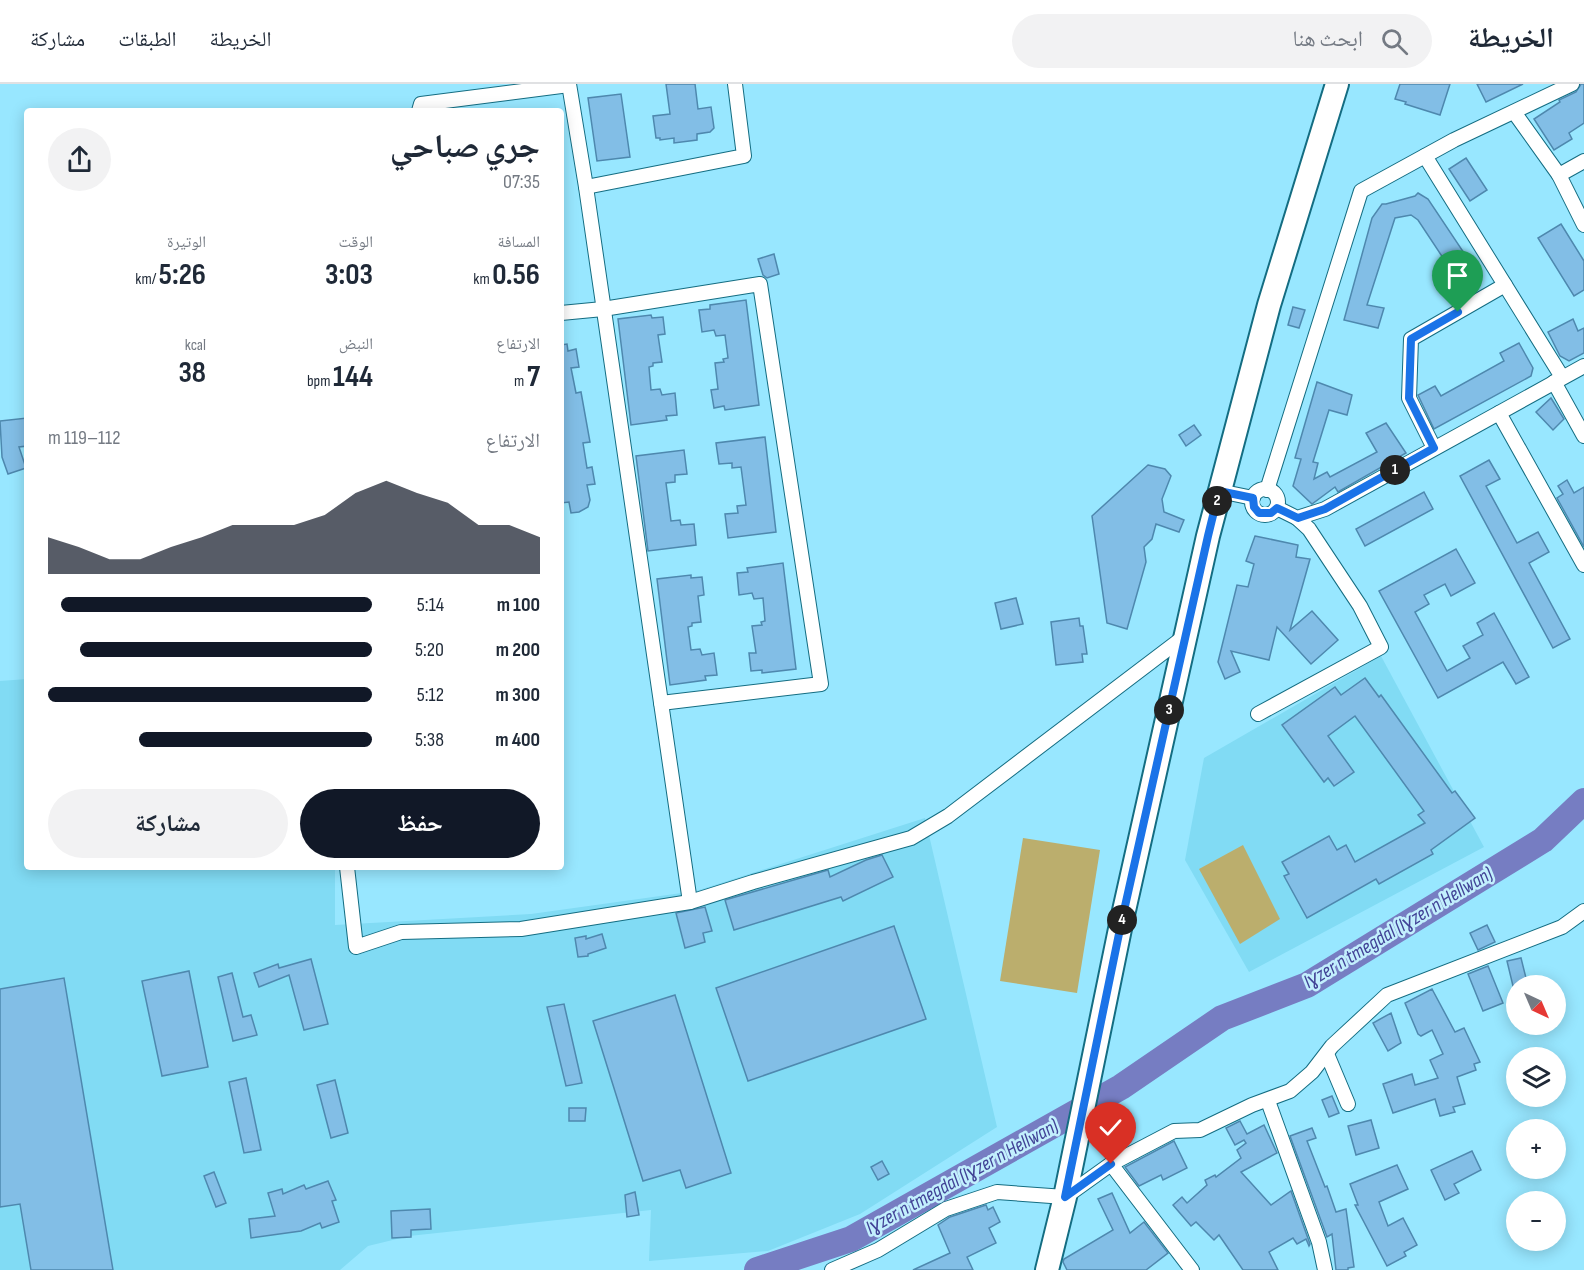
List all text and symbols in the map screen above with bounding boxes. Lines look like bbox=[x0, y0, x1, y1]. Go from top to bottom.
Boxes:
search box bbox=[1012, 14, 1432, 68]
text: الخريطة bbox=[1468, 22, 1554, 55]
icon: search bbox=[1378, 25, 1411, 58]
text: ابحث هنا bbox=[1293, 26, 1363, 53]
text: مشاركة bbox=[30, 27, 85, 52]
text: الطبقات bbox=[118, 27, 177, 52]
text: الخريطة bbox=[210, 27, 271, 52]
text: جري صباحي bbox=[390, 127, 540, 167]
button: share bbox=[48, 128, 111, 191]
text: 07:35 bbox=[503, 170, 540, 194]
text: الوتيرة bbox=[167, 233, 206, 252]
text: الوقت bbox=[339, 233, 373, 252]
text: المسافة bbox=[498, 233, 540, 252]
pin bbox=[1432, 250, 1483, 312]
text: 5:26 bbox=[159, 257, 206, 293]
text: 3:03 bbox=[325, 257, 373, 293]
text: 0.56 bbox=[492, 257, 540, 293]
icon: arrive bbox=[1441, 259, 1474, 292]
text: /km bbox=[135, 270, 159, 289]
text: km bbox=[473, 270, 492, 289]
text: النبض bbox=[339, 335, 373, 354]
text: الارتفاع bbox=[496, 335, 540, 354]
text: kcal bbox=[185, 336, 206, 355]
text: 38 bbox=[178, 355, 206, 391]
text: 144 bbox=[333, 359, 373, 395]
text: 7 bbox=[527, 359, 540, 395]
text: bpm bbox=[307, 372, 333, 391]
text: m bbox=[514, 372, 527, 391]
text: 112–119 m bbox=[48, 426, 121, 450]
text: الارتفاع bbox=[485, 429, 540, 453]
pin: 1 bbox=[1380, 455, 1410, 485]
text: 1 bbox=[1392, 460, 1398, 479]
pin: 2 bbox=[1202, 486, 1232, 516]
text: 2 bbox=[1213, 491, 1221, 510]
text: 5:14 bbox=[417, 593, 444, 617]
text: 100 m bbox=[497, 593, 540, 617]
text: 5:20 bbox=[415, 638, 444, 662]
text: 200 m bbox=[496, 638, 540, 662]
text: 5:12 bbox=[417, 683, 444, 707]
text: 300 m bbox=[496, 683, 540, 707]
pin: 3 bbox=[1154, 695, 1184, 725]
text: 3 bbox=[1165, 700, 1173, 719]
text: 5:38 bbox=[415, 728, 444, 752]
text: 400 m bbox=[495, 728, 540, 752]
button: مشاركة bbox=[48, 789, 288, 858]
button: حفظ bbox=[300, 789, 540, 858]
water label: Iɣzer n tmegdal (Iɣzer n Hellwan) bbox=[1299, 862, 1498, 994]
pin: 4 bbox=[1107, 905, 1137, 935]
text: 4 bbox=[1118, 910, 1126, 929]
north arrow bbox=[1506, 975, 1566, 1035]
map controls bbox=[1506, 975, 1566, 1251]
button: layers bbox=[1506, 1047, 1566, 1107]
pin bbox=[1085, 1102, 1136, 1164]
icon: check bbox=[1094, 1111, 1127, 1144]
water label: Iɣzer n tmegdal (Iɣzer n Hellwan) bbox=[862, 1114, 1063, 1240]
button: + bbox=[1506, 1119, 1566, 1179]
button: − bbox=[1506, 1191, 1566, 1251]

